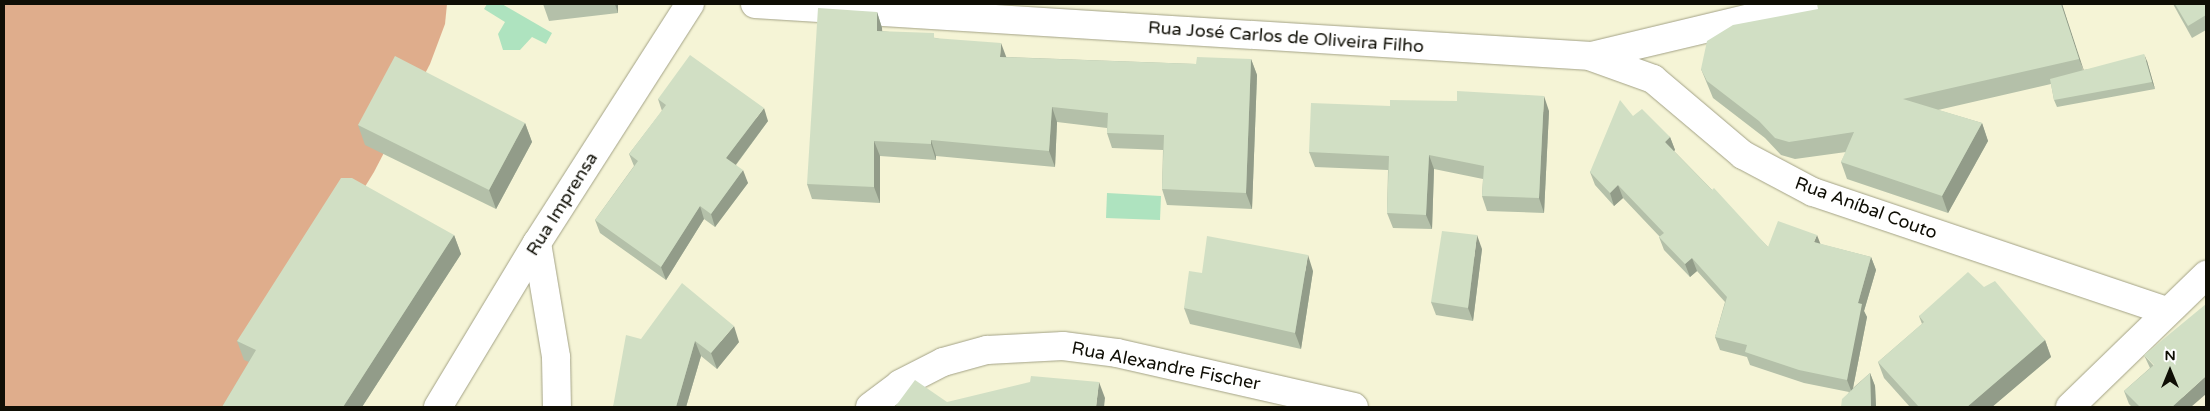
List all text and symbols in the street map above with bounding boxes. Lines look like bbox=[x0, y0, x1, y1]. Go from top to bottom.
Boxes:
street label: Rua José Carlos de Oliveira Filho bbox=[1147, 17, 1425, 57]
street label: Rua Imprensa bbox=[522, 148, 602, 260]
street label: Rua Aníbal Couto bbox=[1792, 172, 1940, 244]
street label: Rua Alexandre Fischer bbox=[1070, 337, 1262, 395]
north arrow bbox=[2145, 346, 2195, 396]
text: N bbox=[2164, 347, 2176, 364]

